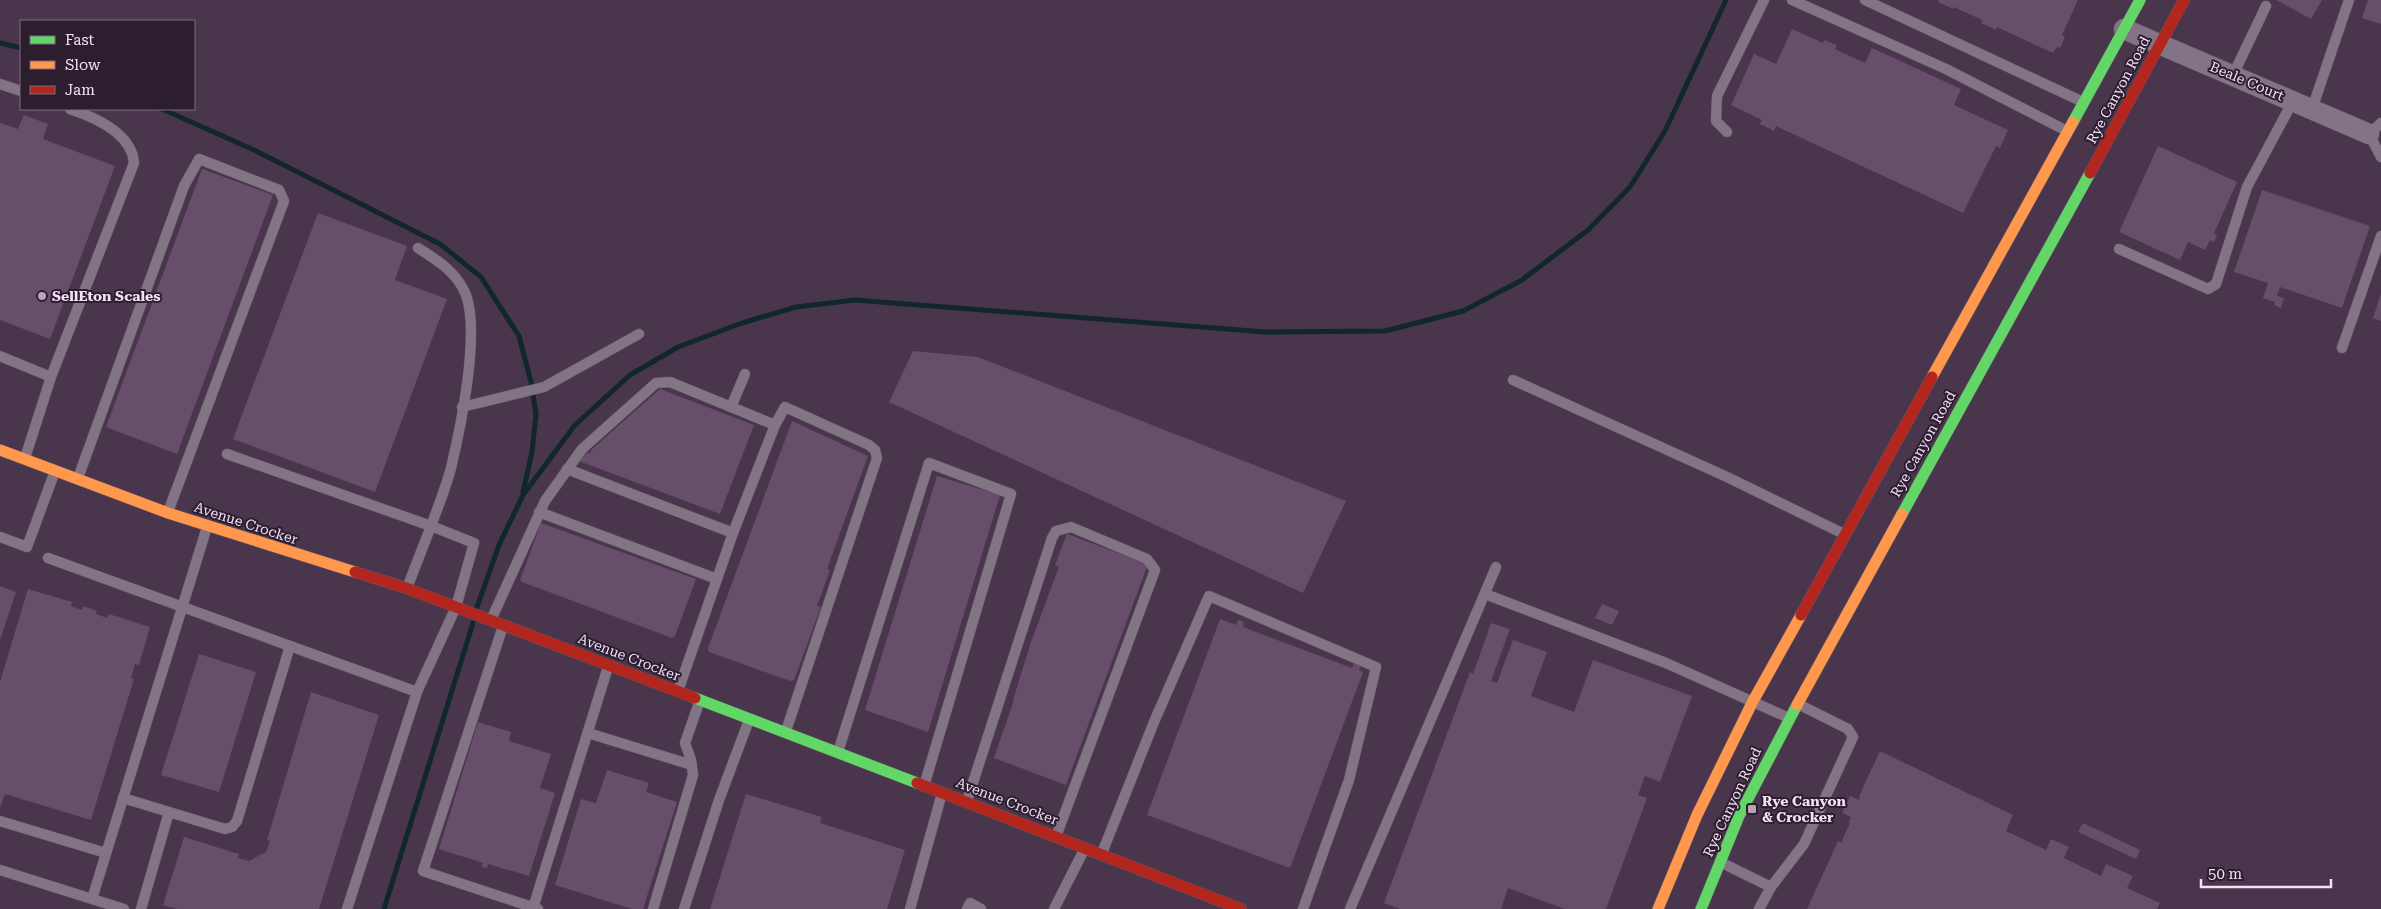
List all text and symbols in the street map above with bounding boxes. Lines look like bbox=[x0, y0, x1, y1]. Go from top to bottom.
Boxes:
legend bbox=[20, 20, 195, 110]
text: Fast bbox=[65, 31, 95, 49]
street label: Rye Canyon Road bbox=[2083, 34, 2153, 146]
text: Slow bbox=[65, 56, 101, 74]
street label: Beale Court bbox=[2208, 58, 2286, 104]
text: Jam bbox=[65, 81, 95, 99]
place label: SellEton Scales bbox=[52, 288, 161, 304]
marker: SellEton Scales bbox=[36, 290, 48, 302]
street label: Rye Canyon Road bbox=[1887, 388, 1959, 500]
street label: Avenue Crocker bbox=[192, 499, 300, 547]
street label: Avenue Crocker bbox=[576, 630, 682, 684]
street label: Rye Canyon Road bbox=[1700, 745, 1764, 859]
street label: Avenue Crocker bbox=[954, 774, 1060, 828]
place label: Rye Canyon & Crocker bbox=[1762, 793, 1847, 825]
marker: Rye Canyon & Crocker bbox=[1746, 803, 1758, 815]
scale bar bbox=[2201, 856, 2331, 888]
text: 50 m bbox=[2208, 865, 2243, 883]

